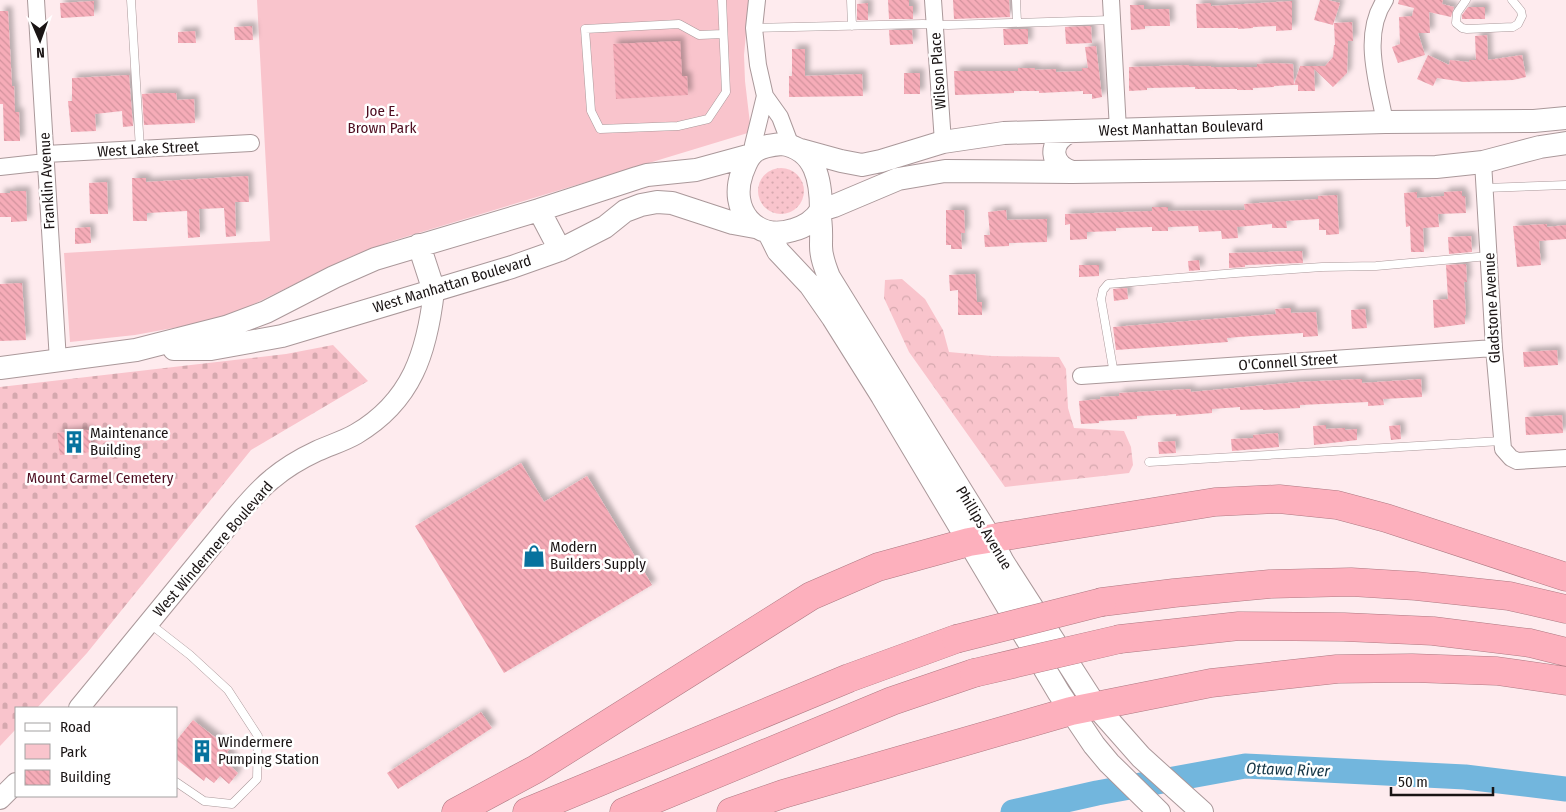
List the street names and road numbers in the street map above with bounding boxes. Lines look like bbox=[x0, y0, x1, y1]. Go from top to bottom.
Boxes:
street label: Wilson Place bbox=[926, 32, 950, 110]
street label: West Manhattan Boulevard bbox=[1098, 116, 1264, 140]
street label: Franklin Avenue bbox=[35, 132, 59, 230]
street label: West Lake Street bbox=[97, 137, 199, 161]
street label: West Manhattan Boulevard bbox=[371, 251, 533, 317]
street label: Gladstone Avenue bbox=[1480, 252, 1504, 364]
street label: O'Connell Street bbox=[1238, 350, 1338, 374]
street label: West Windermere Boulevard bbox=[149, 478, 277, 620]
street label: Phillips Avenue bbox=[952, 483, 1016, 573]

